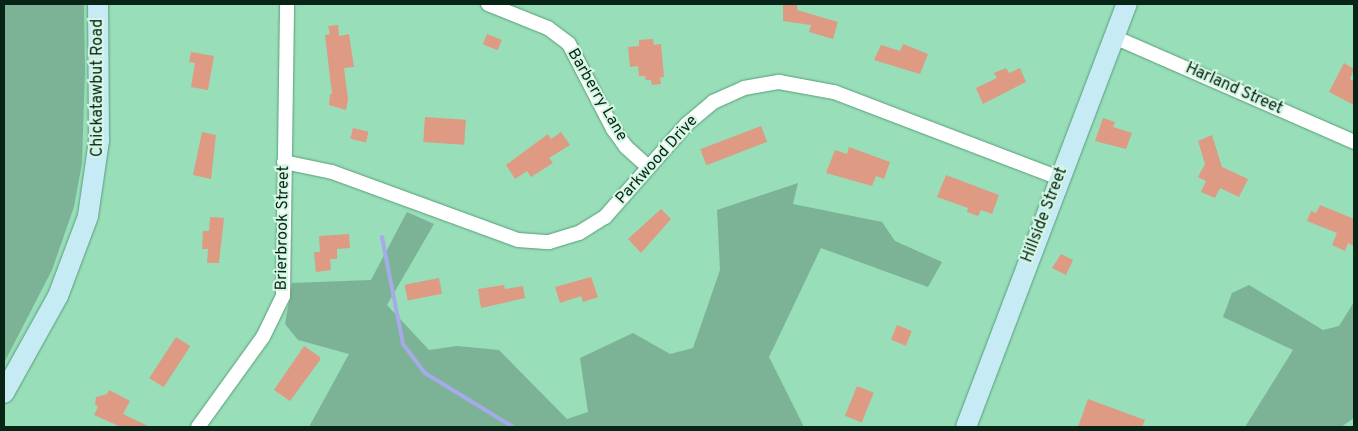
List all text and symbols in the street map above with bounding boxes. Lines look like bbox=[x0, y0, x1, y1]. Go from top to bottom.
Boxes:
street label: Chickatawbut Road bbox=[88, 19, 108, 157]
street label: Barberry Lane bbox=[563, 45, 631, 145]
street label: Harland Street bbox=[1182, 59, 1286, 119]
street label: Parkwood Drive bbox=[612, 112, 702, 208]
street label: Brierbrook Street bbox=[272, 165, 294, 291]
street label: Hillside Street bbox=[1018, 165, 1072, 265]

